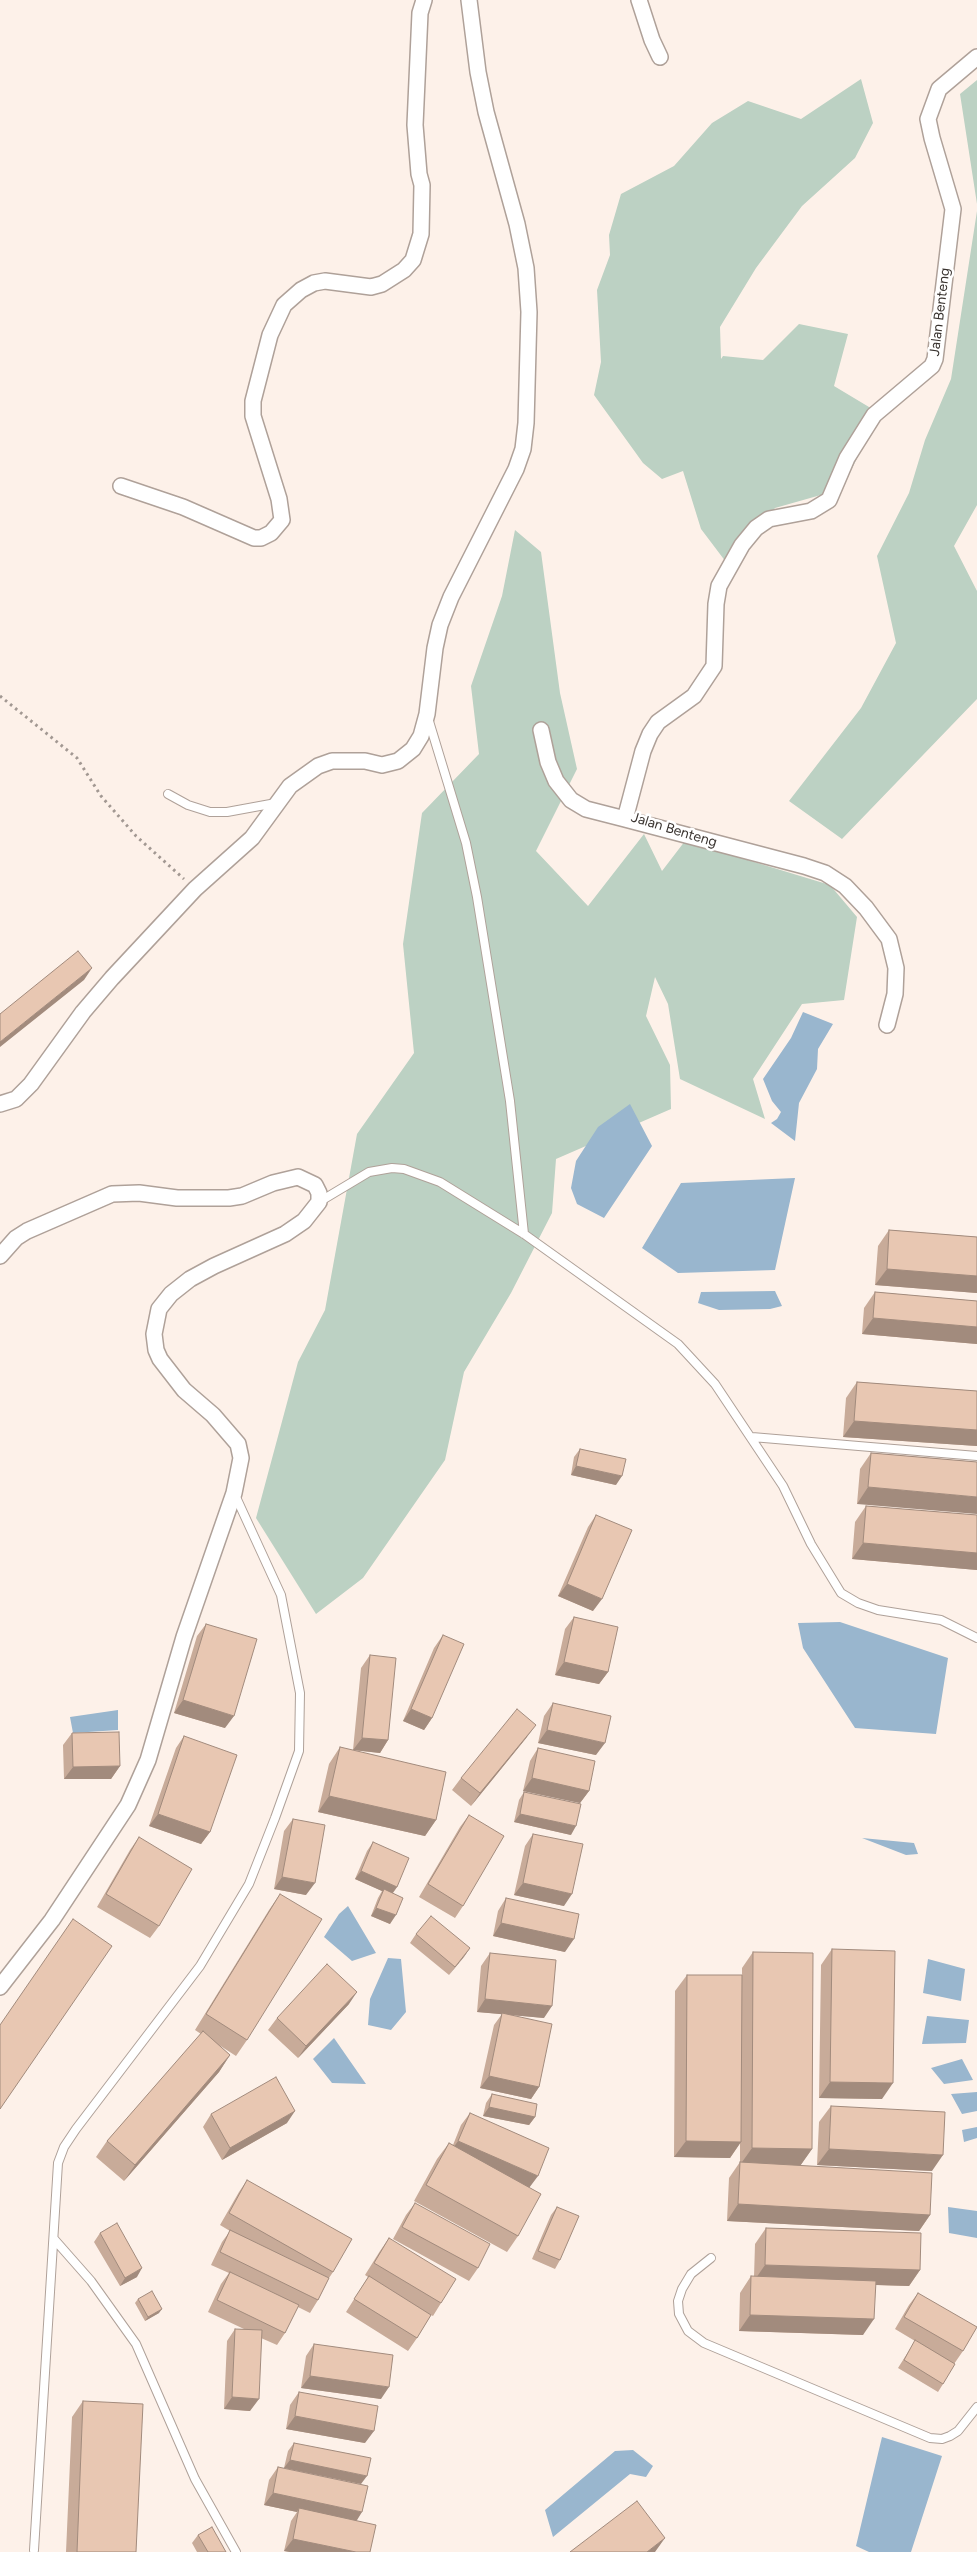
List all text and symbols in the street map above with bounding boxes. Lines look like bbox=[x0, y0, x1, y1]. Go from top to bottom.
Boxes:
street label: Jalan Benteng bbox=[926, 267, 954, 357]
street label: Jalan Benteng bbox=[629, 809, 719, 851]

